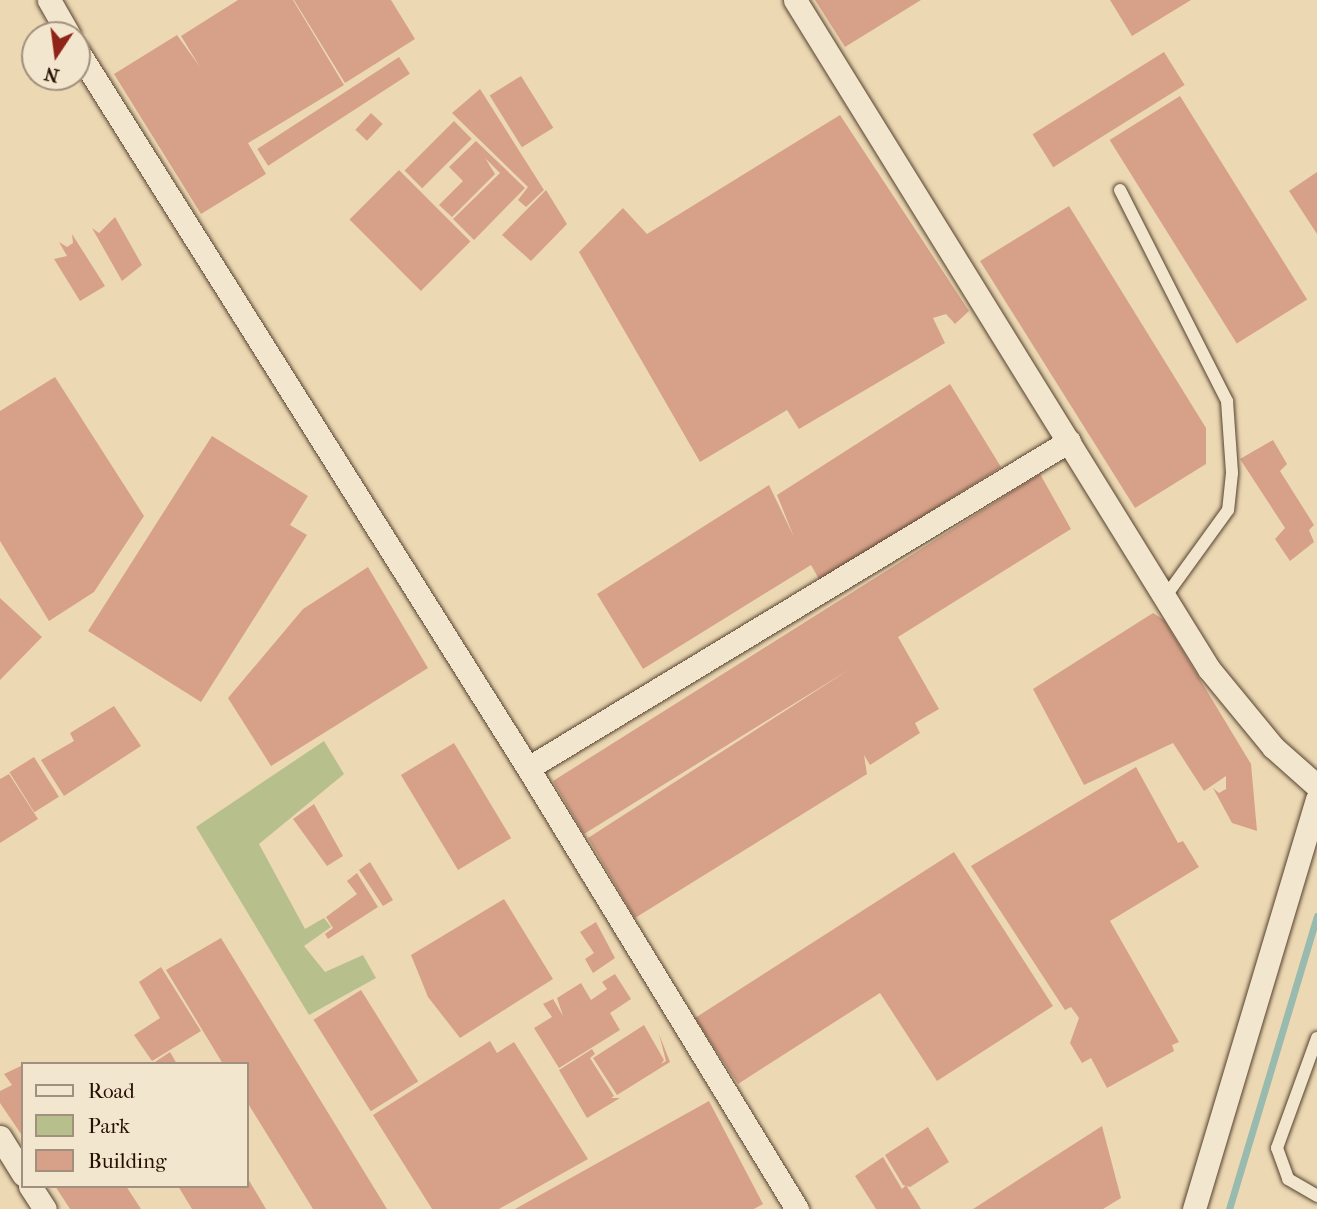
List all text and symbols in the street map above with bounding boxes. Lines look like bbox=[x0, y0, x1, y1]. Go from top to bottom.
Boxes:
north arrow bbox=[21, 21, 91, 91]
text: N bbox=[42, 62, 61, 87]
legend bbox=[21, 1062, 248, 1188]
text: Road bbox=[88, 1079, 135, 1103]
text: Park bbox=[88, 1114, 130, 1138]
text: Building bbox=[88, 1149, 166, 1173]

